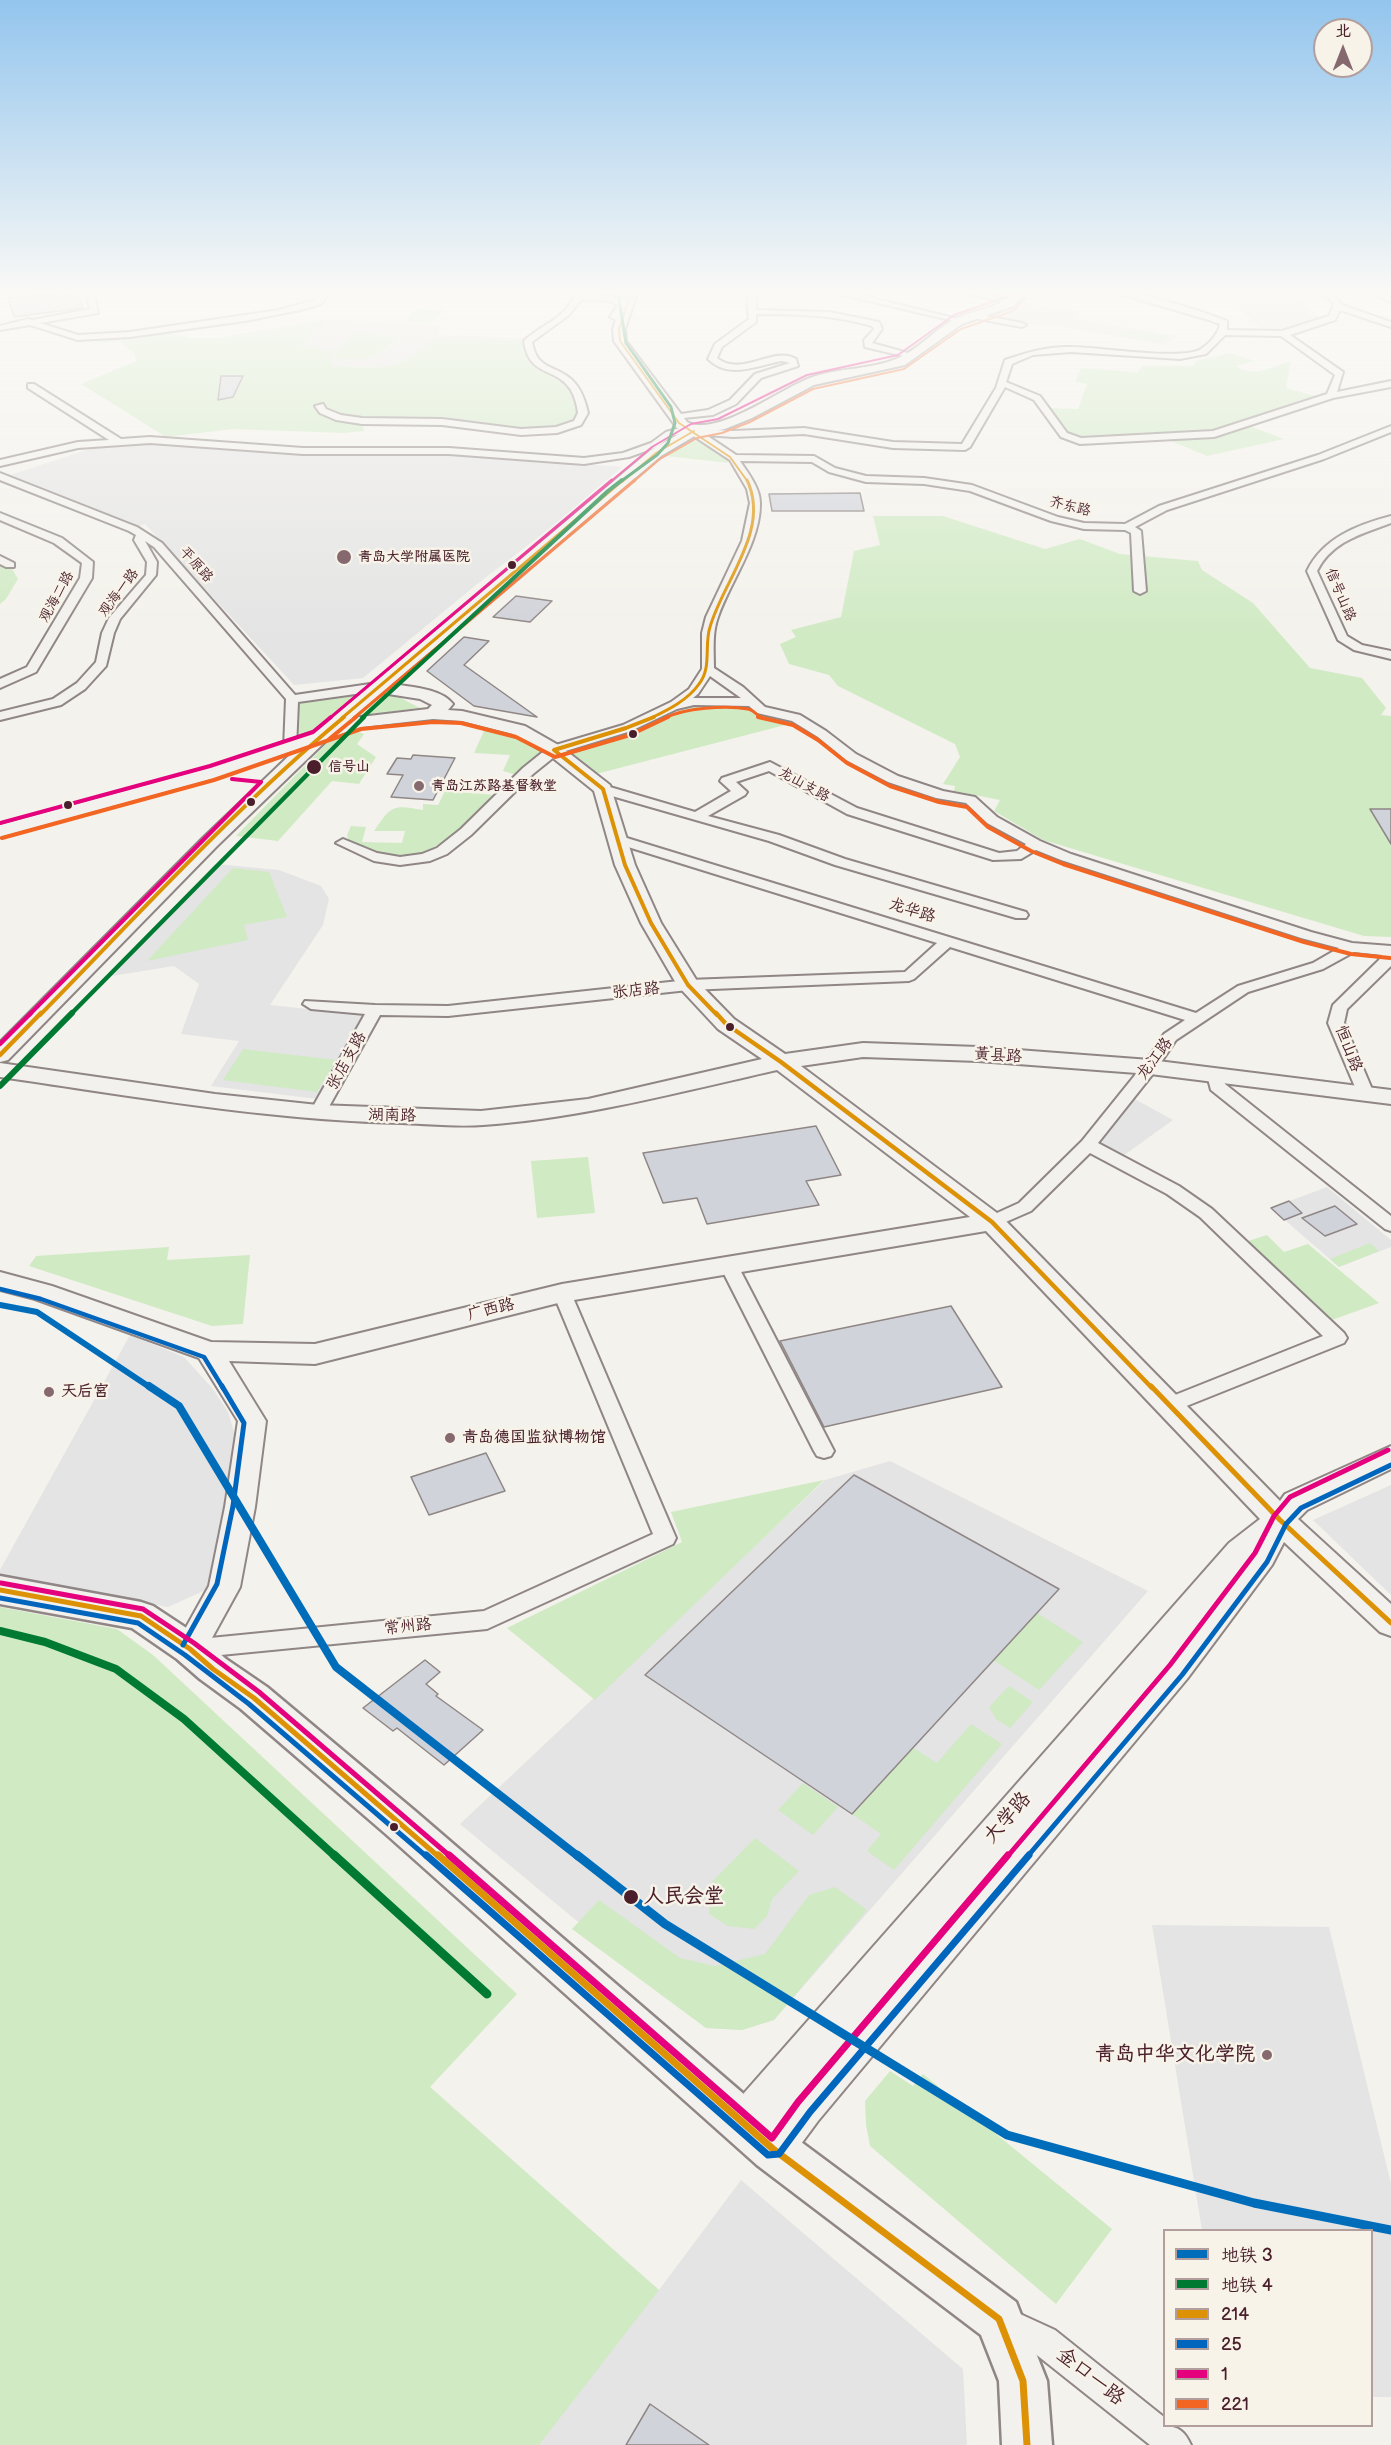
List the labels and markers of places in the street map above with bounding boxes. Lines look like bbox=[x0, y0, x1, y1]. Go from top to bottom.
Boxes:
marker: 青岛大学附属医院 bbox=[335, 548, 353, 566]
place label: 青岛大学附属医院 bbox=[358, 549, 470, 565]
unlabelled marker bbox=[506, 559, 518, 571]
unlabelled marker bbox=[627, 728, 639, 740]
marker: 信号山 bbox=[305, 758, 323, 776]
place label: 信号山 bbox=[328, 759, 370, 775]
place label: 青岛江苏路基督教堂 bbox=[431, 778, 557, 794]
marker: 青岛江苏路基督教堂 bbox=[412, 779, 426, 793]
unlabelled marker bbox=[245, 796, 257, 808]
unlabelled marker bbox=[62, 799, 74, 811]
unlabelled marker bbox=[724, 1021, 736, 1033]
place label: 天后宫 bbox=[61, 1382, 109, 1402]
marker: 天后宫 bbox=[42, 1385, 56, 1399]
place label: 青岛德国监狱博物馆 bbox=[462, 1428, 606, 1448]
marker: 青岛德国监狱博物馆 bbox=[443, 1431, 457, 1445]
unlabelled marker bbox=[388, 1821, 400, 1833]
place label: 人民会堂 bbox=[644, 1885, 724, 1909]
marker: 人民会堂 bbox=[622, 1888, 640, 1906]
place label: 青岛中华文化学院 bbox=[1095, 2043, 1255, 2067]
marker: 青岛中华文化学院 bbox=[1260, 2048, 1274, 2062]

